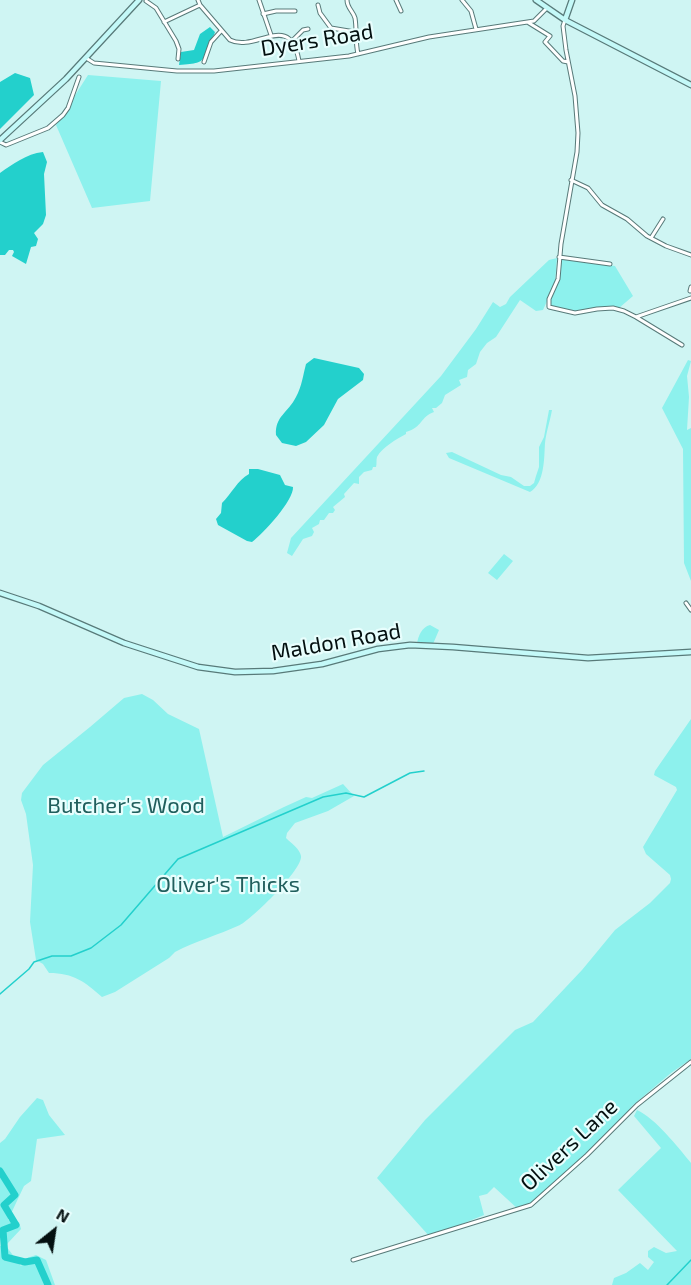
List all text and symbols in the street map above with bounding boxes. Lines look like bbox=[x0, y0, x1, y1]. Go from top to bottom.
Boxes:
street label: Dyers Road bbox=[259, 18, 375, 62]
street label: Maldon Road bbox=[269, 618, 403, 666]
park label: Butcher's Wood bbox=[47, 793, 205, 819]
park label: Oliver's Thicks bbox=[156, 872, 300, 898]
street label: Olivers Lane bbox=[515, 1093, 623, 1197]
north arrow bbox=[24, 1201, 84, 1261]
text: N bbox=[53, 1204, 73, 1226]

